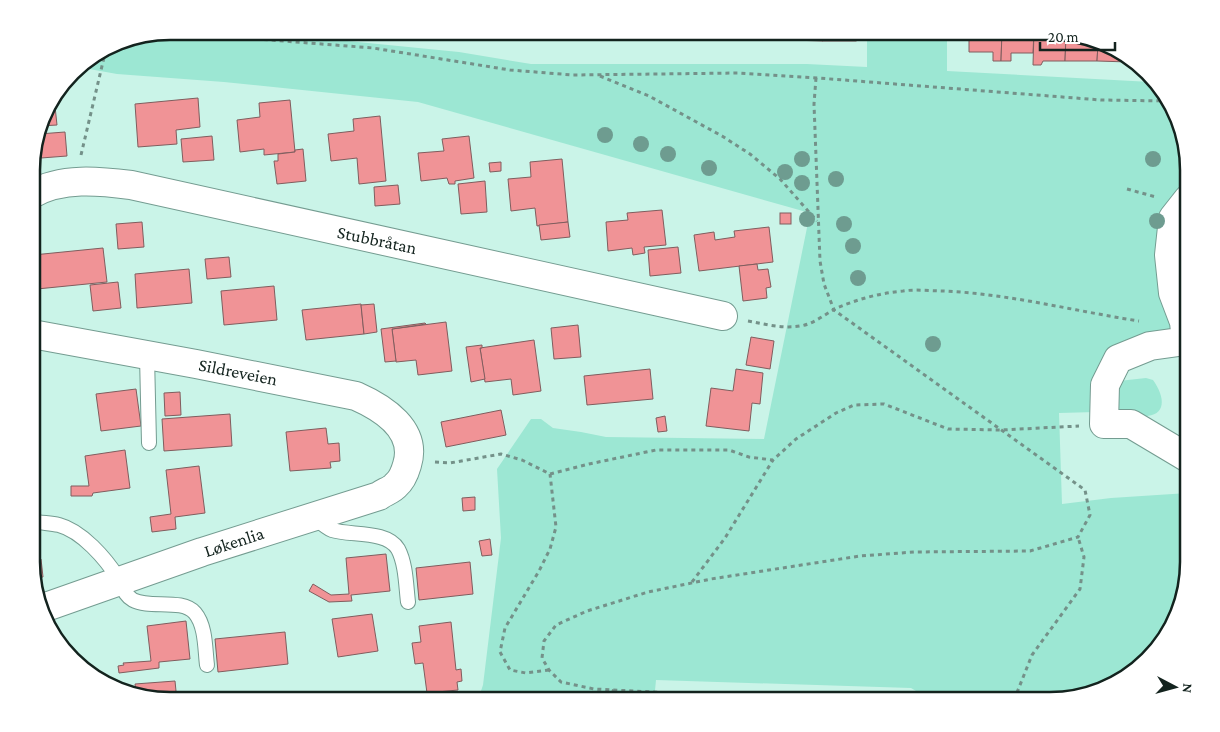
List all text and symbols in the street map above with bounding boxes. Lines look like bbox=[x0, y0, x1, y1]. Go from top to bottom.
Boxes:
scale bar bbox=[1040, 20, 1115, 52]
text: 20 m bbox=[1048, 29, 1079, 45]
street label: Stubbråtan bbox=[335, 222, 419, 258]
street label: Sildreveien bbox=[197, 355, 279, 389]
street label: Løkenlia bbox=[202, 523, 266, 561]
north arrow bbox=[1150, 662, 1200, 712]
text: N bbox=[1179, 683, 1196, 694]

